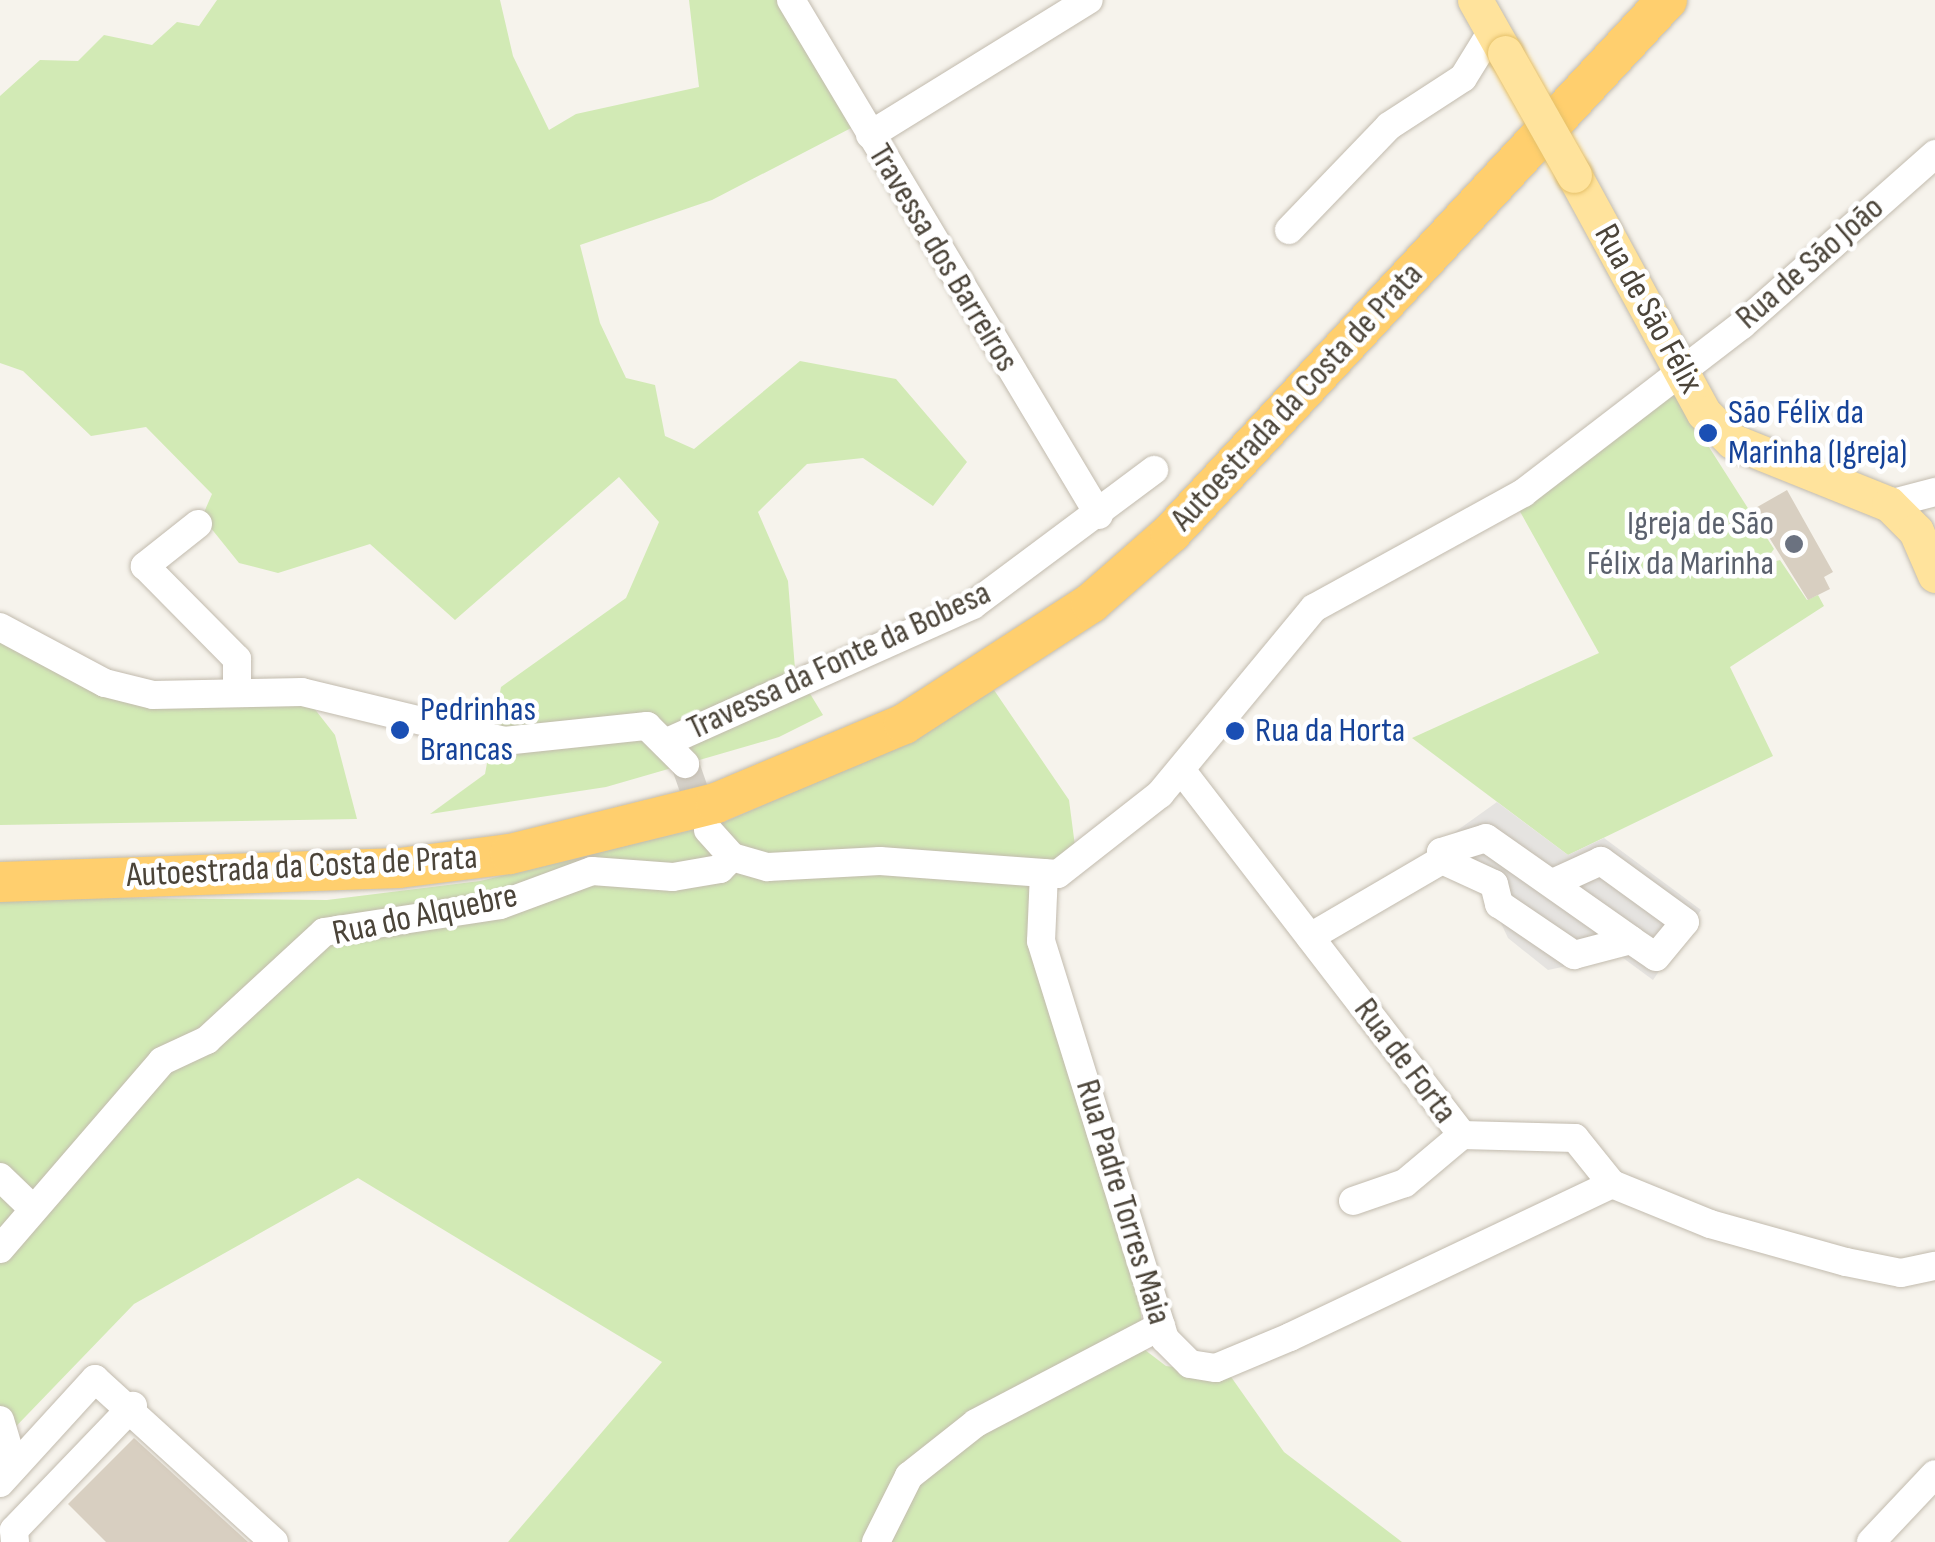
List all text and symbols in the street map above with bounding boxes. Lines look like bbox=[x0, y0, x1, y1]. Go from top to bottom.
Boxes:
street label: Travessa dos Barreiros bbox=[858, 136, 1028, 380]
street label: Rua de São João bbox=[1727, 187, 1893, 339]
street label: Rua de São Félix bbox=[1584, 217, 1712, 401]
street label: Autoestrada da Costa de Prata bbox=[1162, 254, 1432, 540]
place label: São Félix da Marinha (Igreja) bbox=[1728, 392, 1907, 474]
marker: São Félix da Marinha (Igreja) bbox=[1697, 422, 1719, 444]
place label: Igreja de São Félix da Marinha bbox=[1587, 503, 1774, 585]
marker: Igreja de São Félix da Marinha bbox=[1783, 533, 1805, 555]
street label: Travessa da Fonte da Bobesa bbox=[681, 572, 997, 750]
place label: Pedrinhas Brancas bbox=[420, 689, 536, 771]
place label: Rua da Horta bbox=[1255, 710, 1405, 752]
marker: Pedrinhas Brancas bbox=[389, 719, 411, 741]
marker: Rua da Horta bbox=[1224, 720, 1246, 742]
street label: Autoestrada da Costa de Prata bbox=[125, 837, 479, 897]
street label: Rua do Alquebre bbox=[329, 875, 521, 955]
street label: Rua de Forta bbox=[1344, 990, 1466, 1132]
street label: Rua Padre Torres Maia bbox=[1066, 1075, 1180, 1329]

